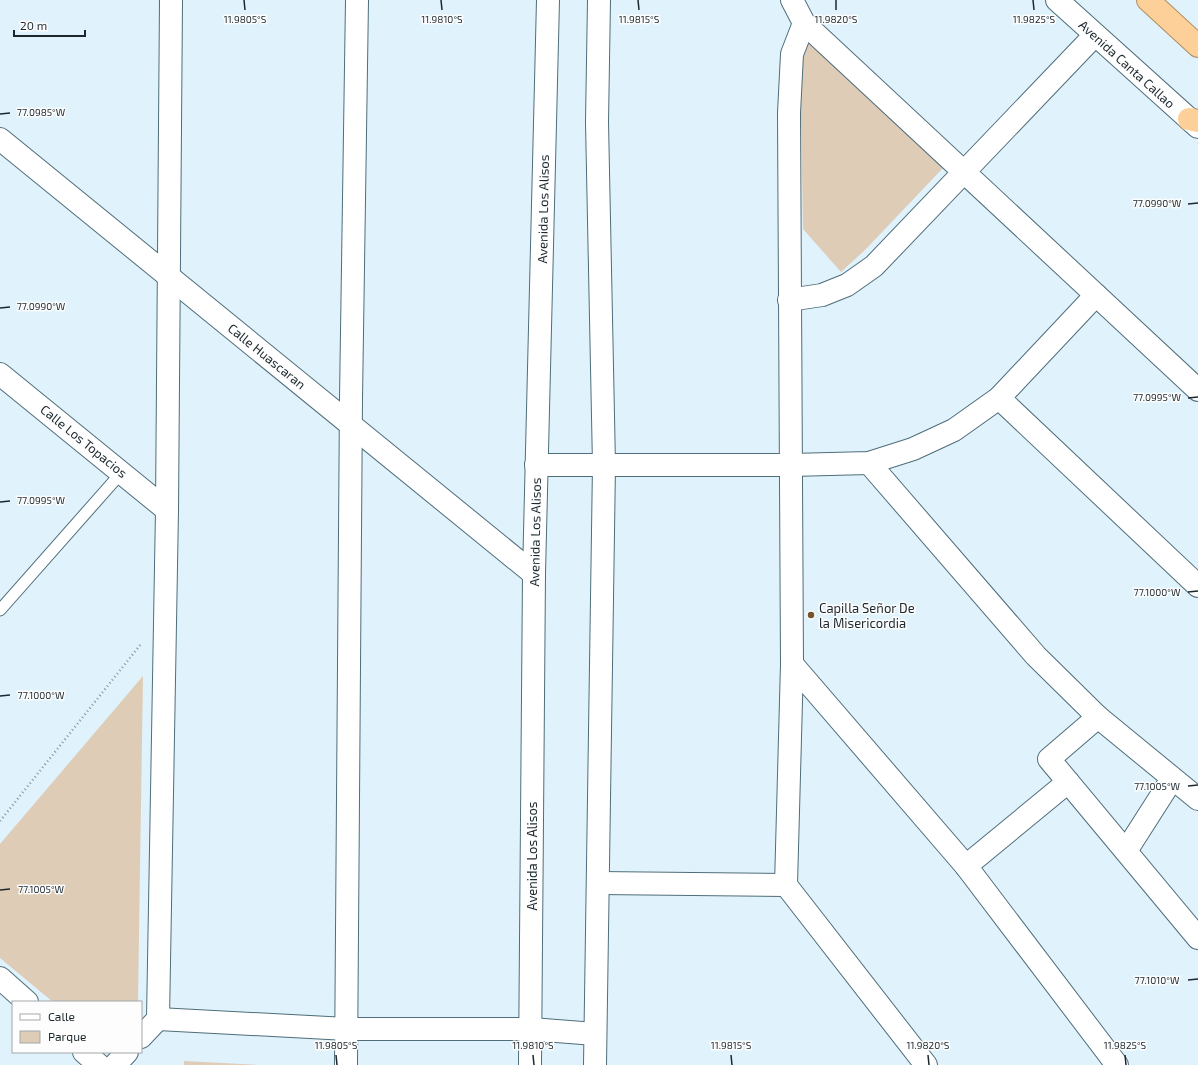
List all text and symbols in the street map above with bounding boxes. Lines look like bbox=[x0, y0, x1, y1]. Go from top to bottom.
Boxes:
scale bar bbox=[14, 12, 85, 38]
text: 11.9805°S bbox=[224, 13, 267, 25]
text: 11.9810°S bbox=[421, 13, 463, 25]
text: 11.9815°S bbox=[619, 13, 660, 25]
text: 11.9820°S bbox=[815, 13, 858, 25]
text: 11.9825°S bbox=[1013, 13, 1056, 25]
street label: Avenida Canta Callao bbox=[1076, 17, 1178, 111]
text: 20 m bbox=[20, 18, 47, 32]
text: 77.0985°W bbox=[17, 106, 66, 118]
street label: Avenida Los Alisos bbox=[534, 154, 552, 264]
text: 77.0990°W bbox=[1133, 197, 1182, 209]
text: 77.0990°W bbox=[17, 300, 66, 312]
street label: Calle Huascaran bbox=[225, 320, 309, 392]
text: 77.0995°W bbox=[1133, 391, 1182, 403]
street label: Calle Los Topacios bbox=[37, 401, 131, 481]
street label: Avenida Los Alisos bbox=[526, 477, 544, 587]
text: 77.0995°W bbox=[17, 494, 66, 506]
text: 77.1000°W bbox=[1134, 586, 1181, 598]
place label: Capilla Señor De la Misericordia bbox=[819, 600, 915, 631]
marker: Capilla Señor De la Misericordia bbox=[806, 610, 816, 620]
text: 77.1000°W bbox=[18, 689, 65, 701]
text: 77.1005°W bbox=[1134, 780, 1181, 792]
street label: Avenida Los Alisos bbox=[524, 802, 540, 910]
text: 77.1005°W bbox=[18, 883, 65, 895]
text: 77.1010°W bbox=[1135, 974, 1180, 986]
legend bbox=[12, 1001, 142, 1053]
text: Calle bbox=[48, 1009, 75, 1023]
text: Parque bbox=[48, 1029, 86, 1043]
text: 11.9805°S bbox=[315, 1039, 358, 1051]
text: 11.9810°S bbox=[512, 1039, 554, 1051]
text: 11.9815°S bbox=[711, 1039, 752, 1051]
text: 11.9820°S bbox=[907, 1039, 950, 1051]
text: 11.9825°S bbox=[1104, 1039, 1147, 1051]

